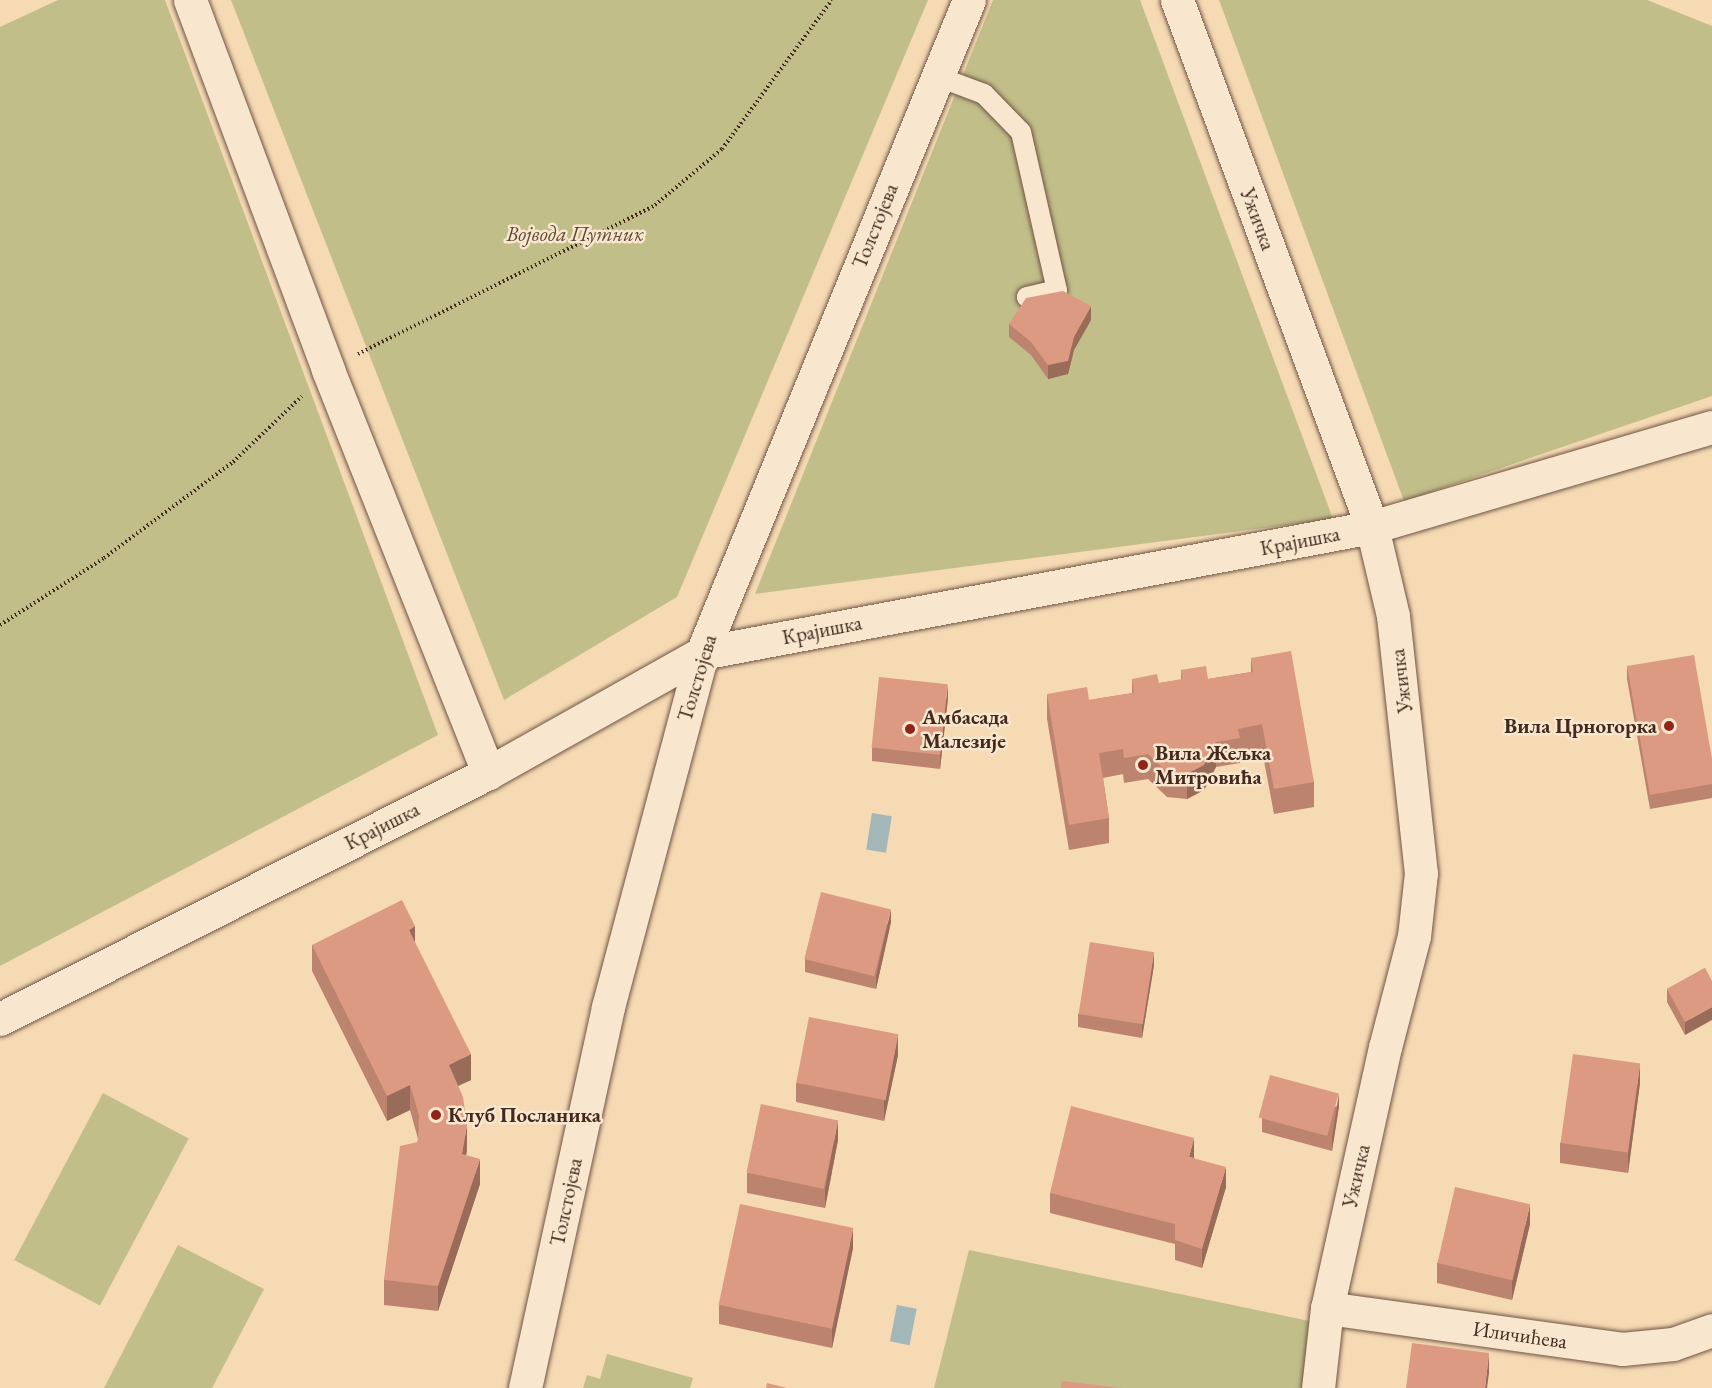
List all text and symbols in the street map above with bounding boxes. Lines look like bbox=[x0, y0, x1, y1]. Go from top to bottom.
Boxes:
street label: Толстојева bbox=[847, 180, 903, 272]
street label: Ужичка bbox=[1235, 184, 1281, 254]
park label: Војвода Путник bbox=[506, 221, 644, 247]
street label: Крајишка bbox=[1258, 521, 1342, 561]
street label: Крајишка bbox=[780, 610, 864, 650]
street label: Толстојева bbox=[672, 631, 722, 725]
street label: Ужичка bbox=[1385, 647, 1417, 715]
place label: Амбасада Малезије bbox=[922, 704, 1009, 754]
place label: Вила Црногорка bbox=[1504, 713, 1657, 739]
marker: Вила Црногорка bbox=[1662, 719, 1676, 733]
marker: Амбасада Малезије bbox=[903, 722, 917, 736]
place label: Вила Жељка Митровића bbox=[1155, 740, 1271, 790]
marker: Вила Жељка Митровића bbox=[1136, 758, 1150, 772]
street label: Крајишка bbox=[340, 796, 424, 856]
place label: Клуб Посланика bbox=[448, 1102, 601, 1128]
marker: Клуб Посланика bbox=[429, 1108, 443, 1122]
street label: Ужичка bbox=[1336, 1142, 1376, 1210]
street label: Толстојева bbox=[544, 1156, 588, 1248]
street label: Иличићева bbox=[1471, 1316, 1569, 1354]

